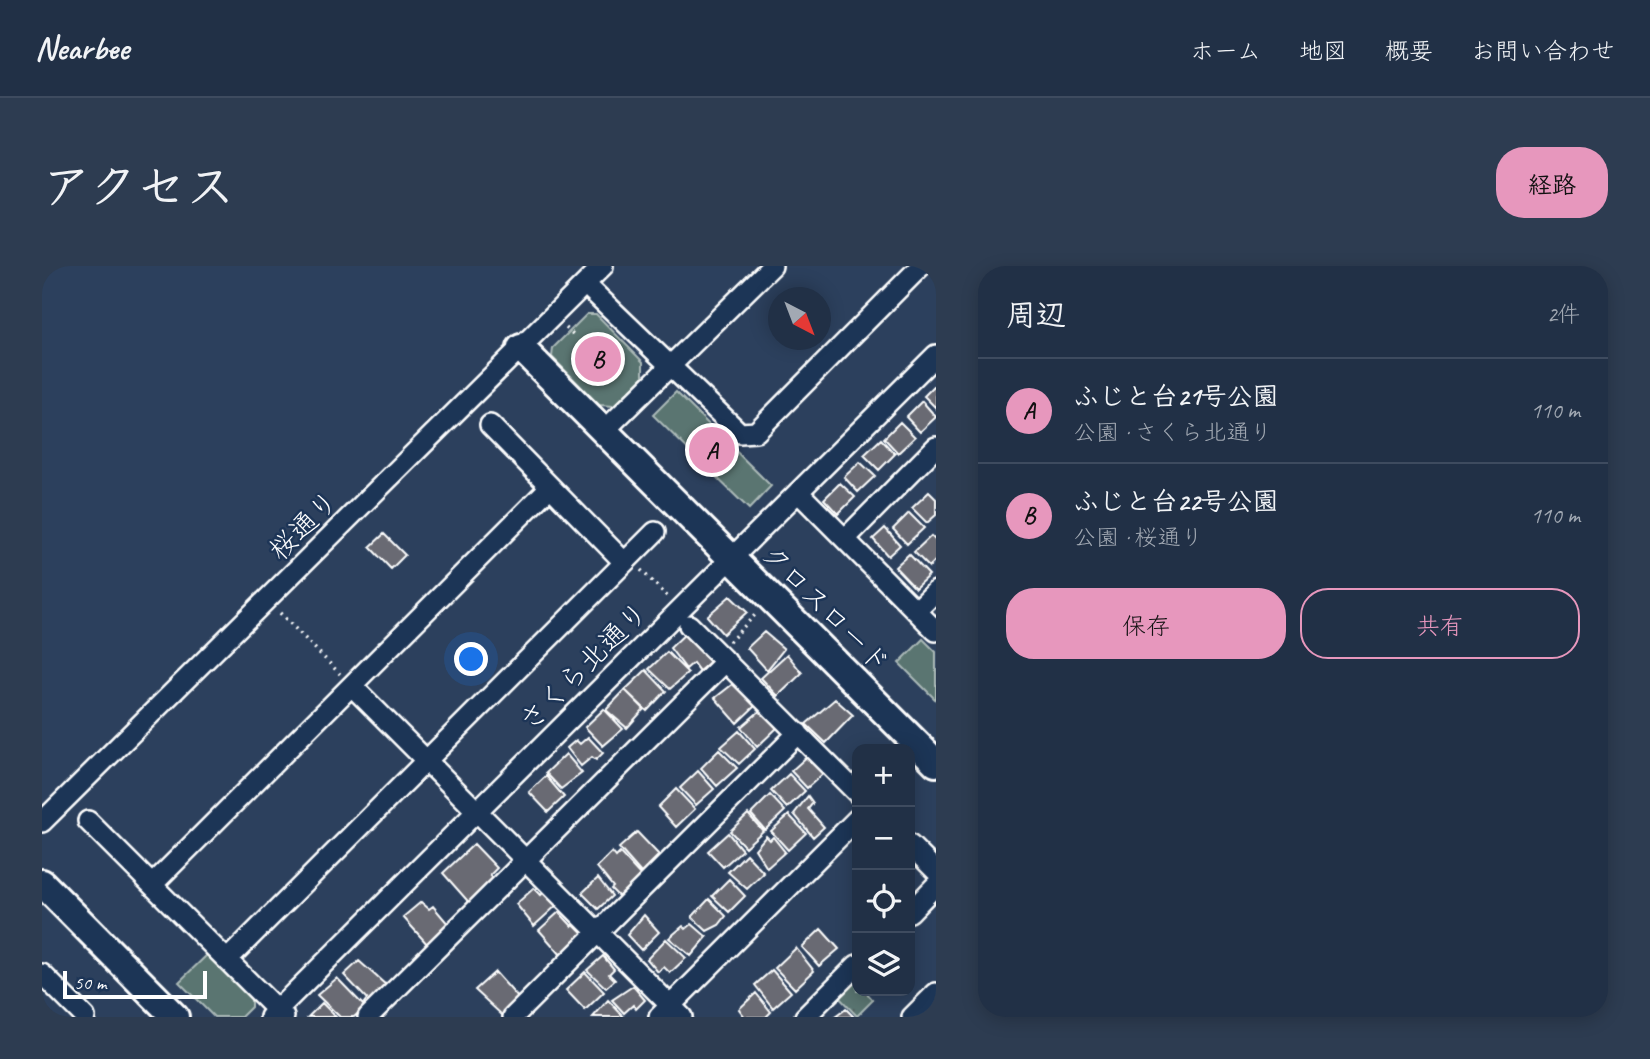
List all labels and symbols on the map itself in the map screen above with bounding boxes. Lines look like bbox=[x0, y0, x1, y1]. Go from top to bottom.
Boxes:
north arrow bbox=[768, 287, 831, 350]
pin: B bbox=[575, 333, 621, 385]
pin: A bbox=[689, 424, 735, 476]
street label: 桜通り bbox=[261, 483, 345, 567]
street label: クロスロード bbox=[754, 537, 897, 680]
street label: さくら北通り bbox=[512, 595, 655, 738]
your location bbox=[454, 642, 488, 676]
scale bar bbox=[63, 968, 206, 1000]

